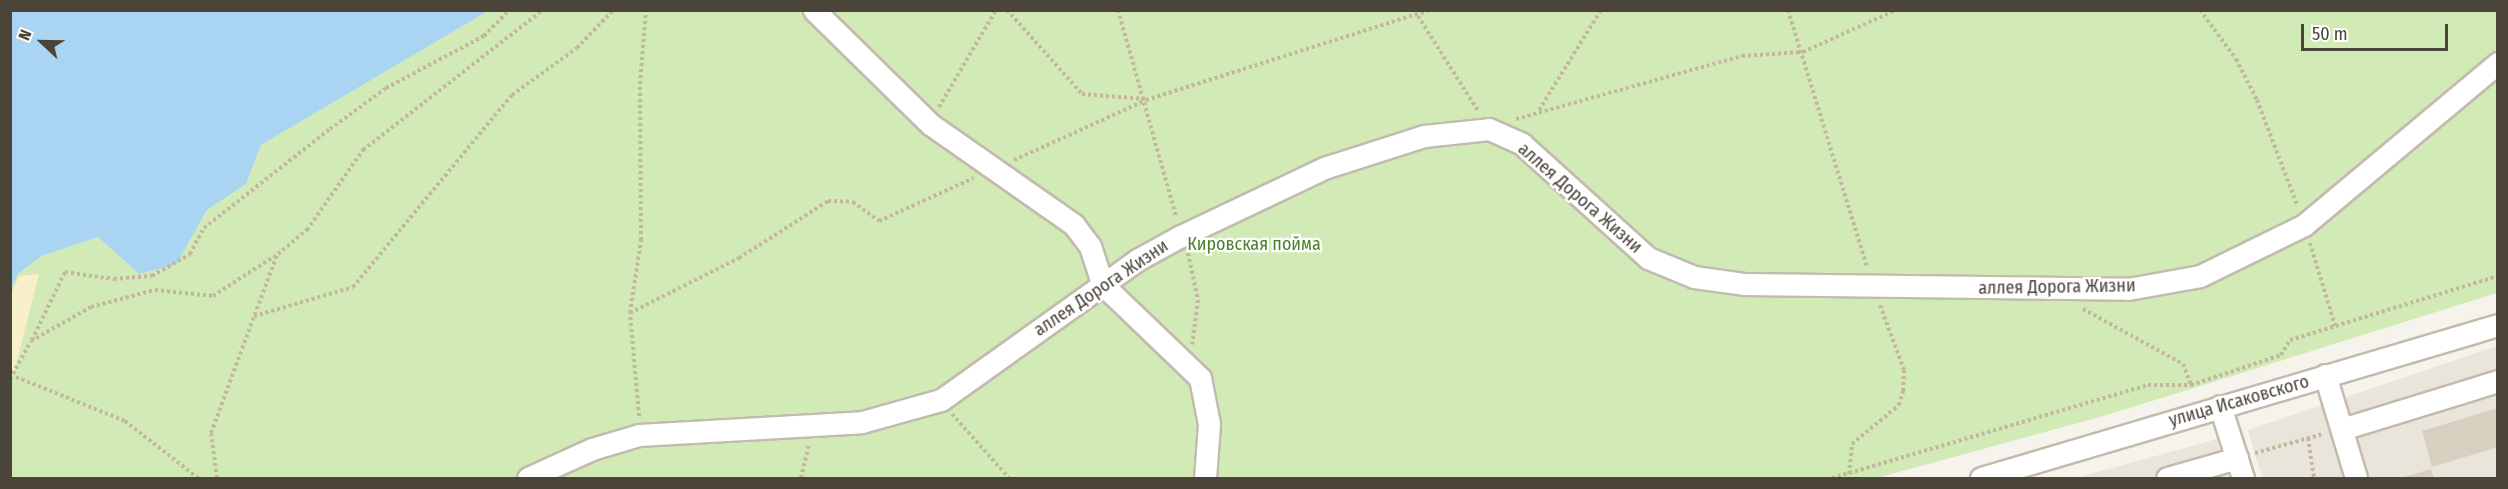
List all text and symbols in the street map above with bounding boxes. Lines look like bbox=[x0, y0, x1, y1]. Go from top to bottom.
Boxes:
north arrow bbox=[12, 12, 72, 72]
scale bar bbox=[2304, 12, 2451, 50]
text: 50 m bbox=[2312, 23, 2348, 45]
text: N bbox=[14, 27, 35, 43]
street label: аллея Дорога Жизни bbox=[1514, 138, 1646, 258]
park label: Кировская пойма bbox=[1187, 233, 1321, 255]
street label: аллея Дорога Жизни bbox=[1030, 235, 1172, 341]
street label: аллея Дорога Жизни bbox=[1978, 275, 2136, 299]
street label: улица Исаковского bbox=[2166, 371, 2312, 431]

